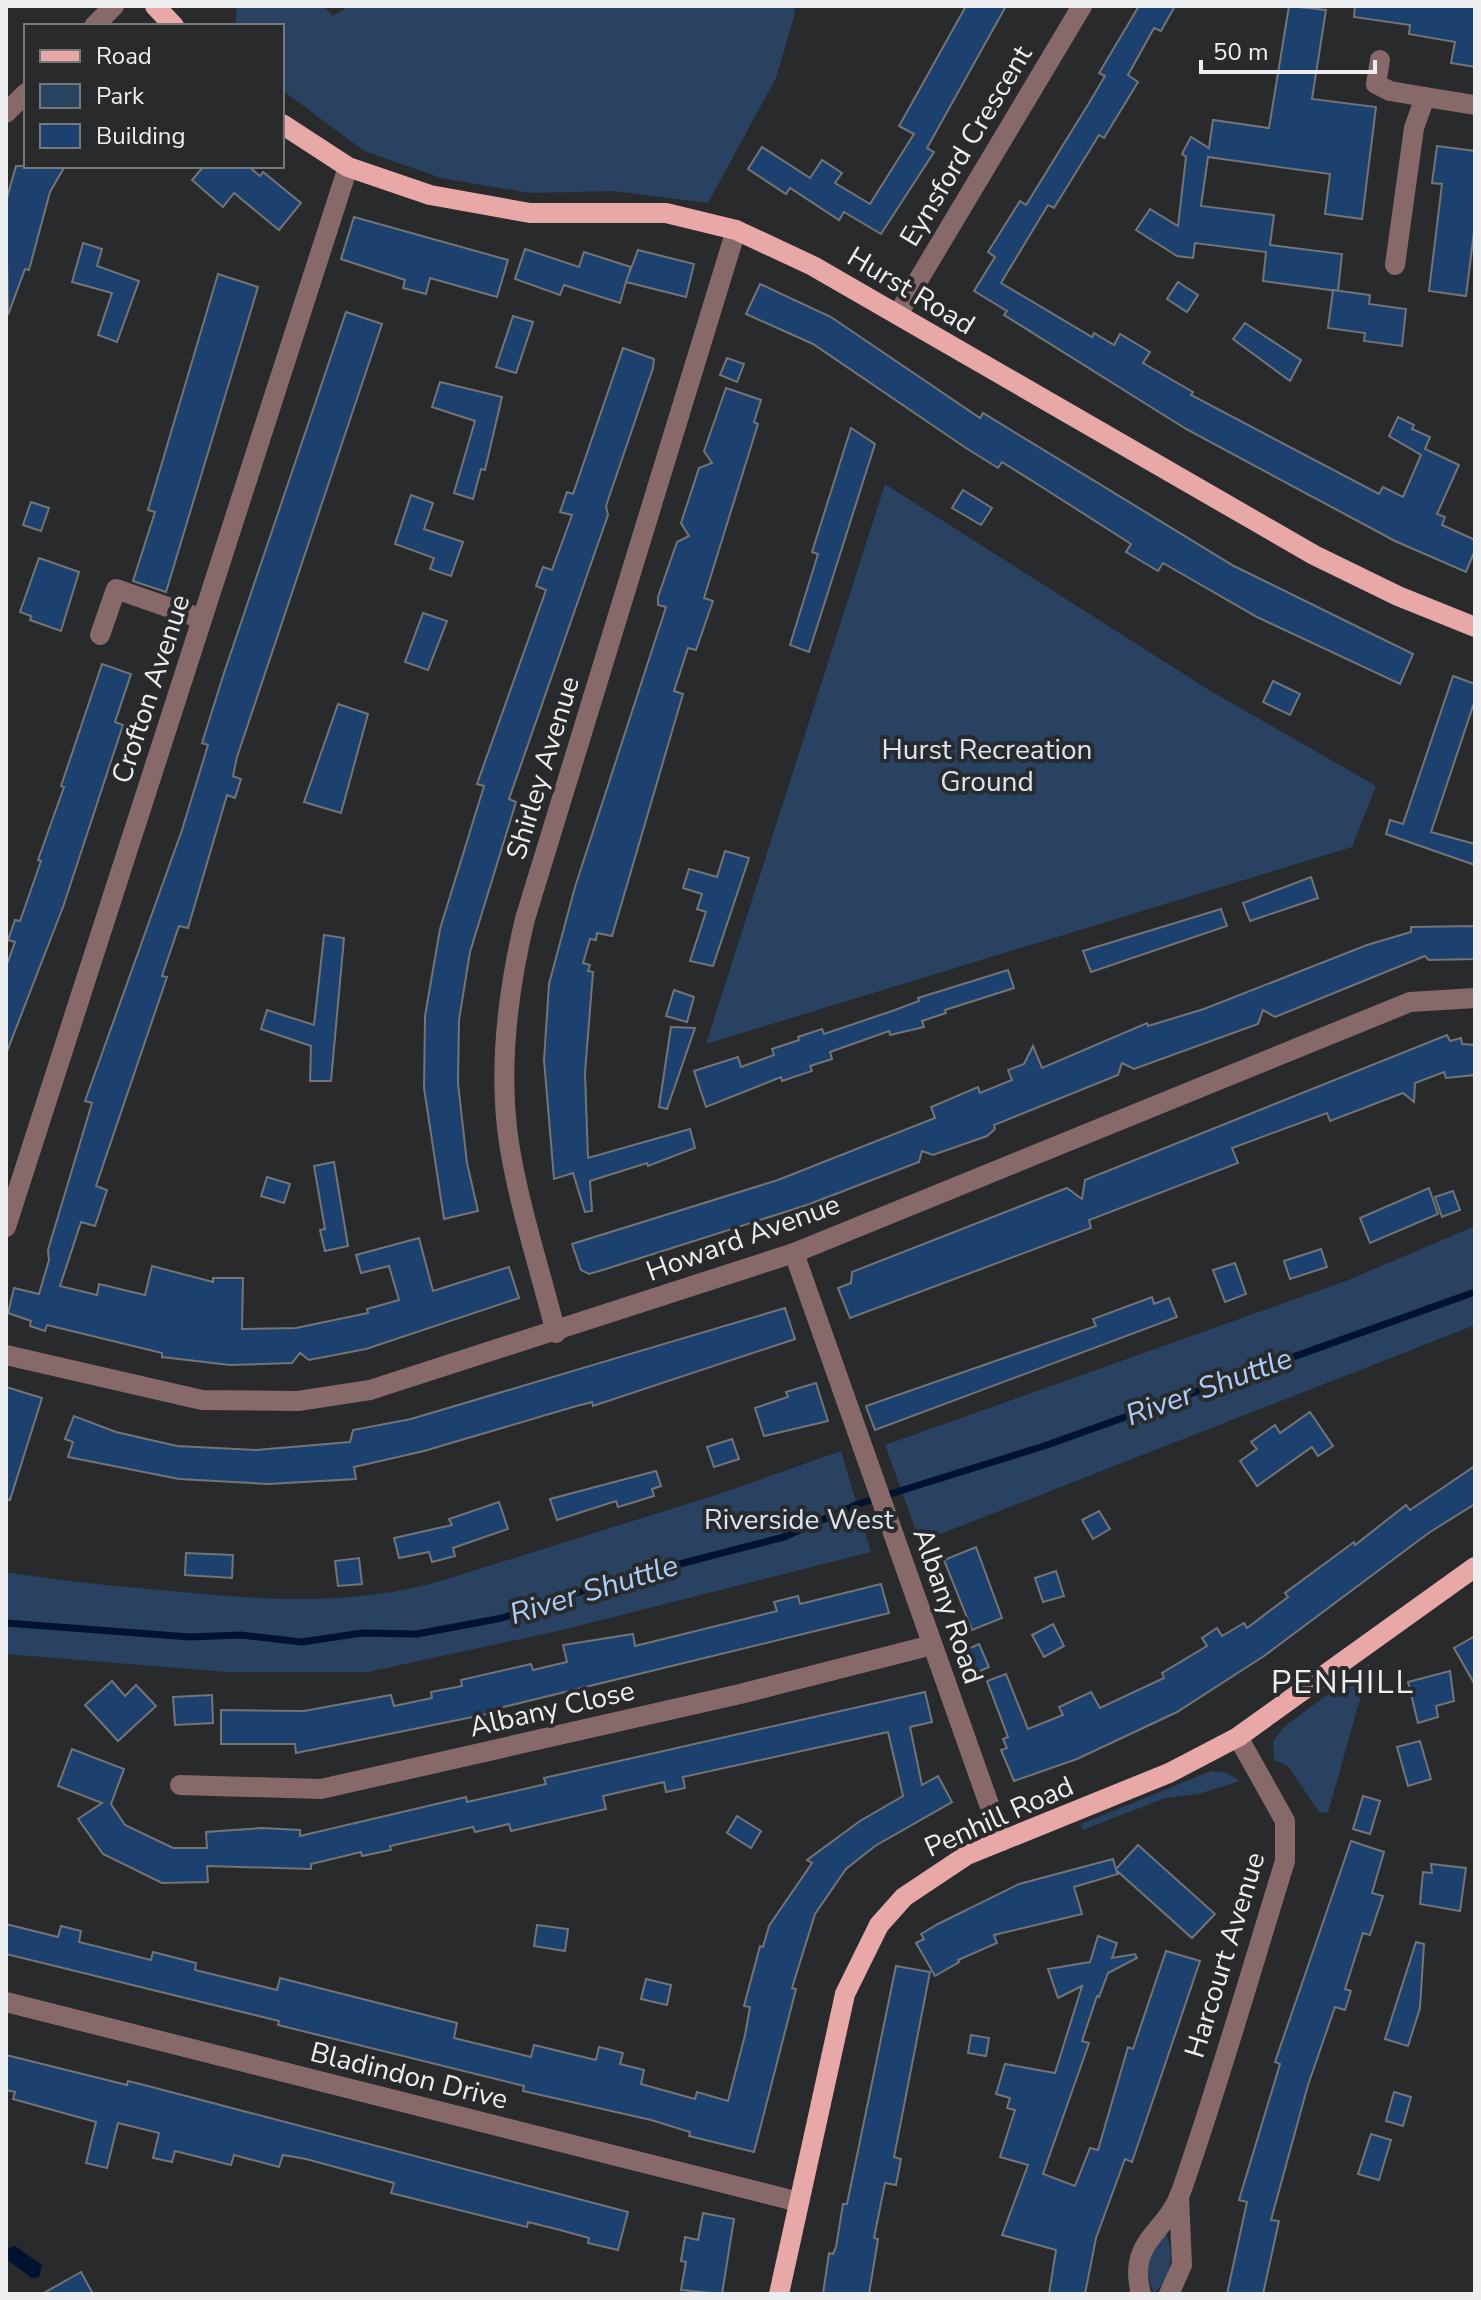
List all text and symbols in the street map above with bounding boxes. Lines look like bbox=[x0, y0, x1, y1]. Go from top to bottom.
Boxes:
legend bbox=[24, 24, 284, 168]
scale bar bbox=[1201, 24, 1375, 74]
text: 50 m bbox=[1213, 36, 1269, 68]
street label: Eynsford Crescent bbox=[891, 38, 1041, 254]
text: Road bbox=[96, 40, 152, 72]
text: Park bbox=[96, 80, 145, 112]
text: Building bbox=[96, 120, 186, 152]
street label: Hurst Road bbox=[840, 238, 982, 344]
street label: Crofton Avenue bbox=[103, 590, 199, 788]
street label: Shirley Avenue bbox=[497, 672, 589, 864]
park label: Hurst Recreation Ground bbox=[882, 731, 1092, 801]
street label: Howard Avenue bbox=[641, 1185, 845, 1291]
water label: River Shuttle bbox=[1120, 1338, 1298, 1436]
park label: Riverside West bbox=[704, 1501, 894, 1539]
street label: Albany Road bbox=[904, 1523, 992, 1689]
water label: River Shuttle bbox=[505, 1545, 683, 1635]
district label: PENHILL bbox=[1271, 1661, 1415, 1704]
street label: Albany Close bbox=[466, 1672, 638, 1746]
street label: Penhill Road bbox=[919, 1767, 1079, 1867]
street label: Harcourt Avenue bbox=[1176, 1848, 1274, 2062]
street label: Bladindon Drive bbox=[306, 2033, 512, 2119]

